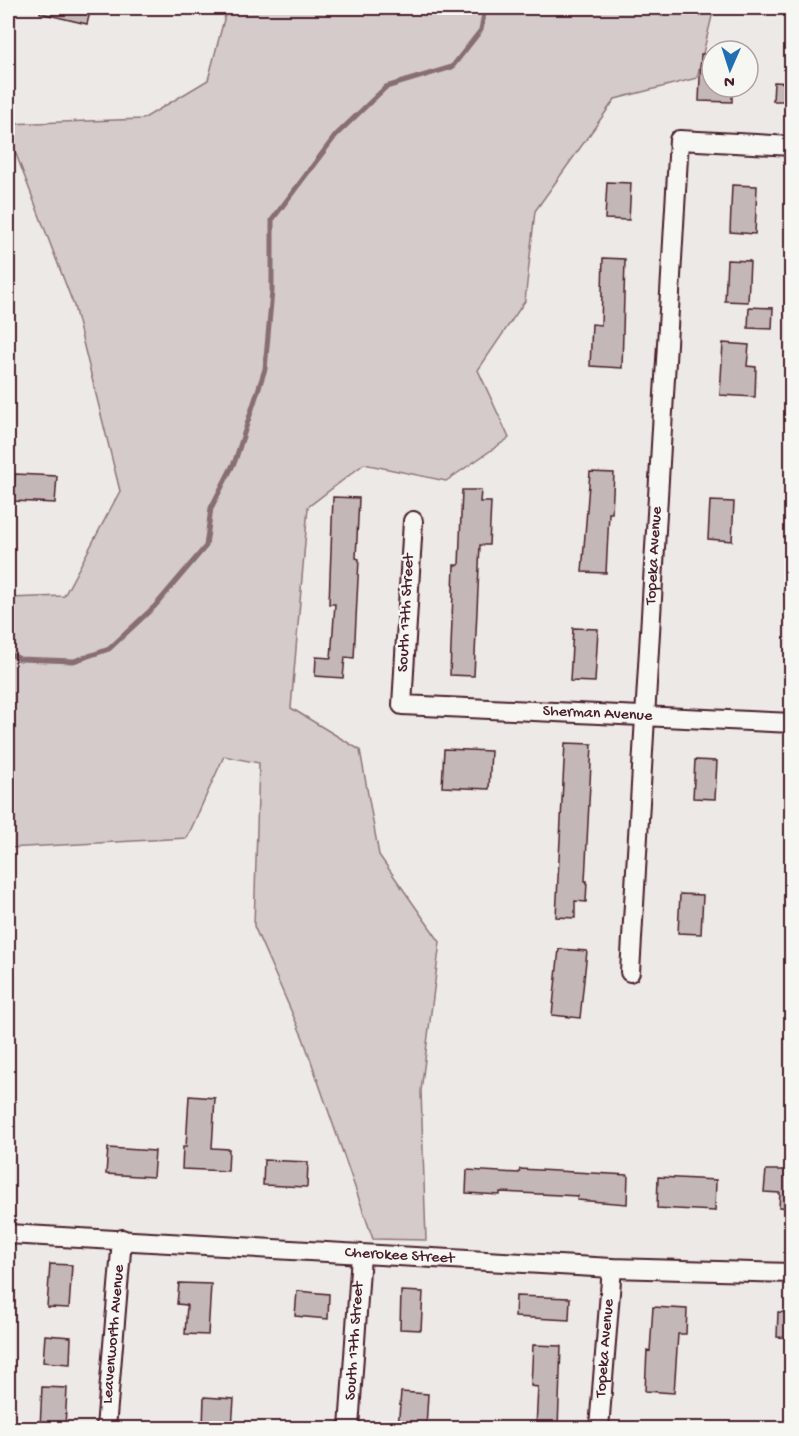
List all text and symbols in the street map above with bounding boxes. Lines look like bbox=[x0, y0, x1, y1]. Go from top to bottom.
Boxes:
north arrow bbox=[700, 39, 760, 99]
text: N bbox=[723, 71, 735, 90]
street label: Topeka Avenue bbox=[642, 505, 667, 606]
street label: South 17th Street bbox=[394, 552, 420, 673]
street label: Sherman Avenue bbox=[542, 702, 653, 726]
street label: Cherokee Street bbox=[344, 1243, 456, 1269]
street label: Leavenworth Avenue bbox=[99, 1263, 129, 1405]
street label: South 17th Street bbox=[341, 1280, 369, 1401]
street label: Topeka Avenue bbox=[592, 1298, 619, 1399]

